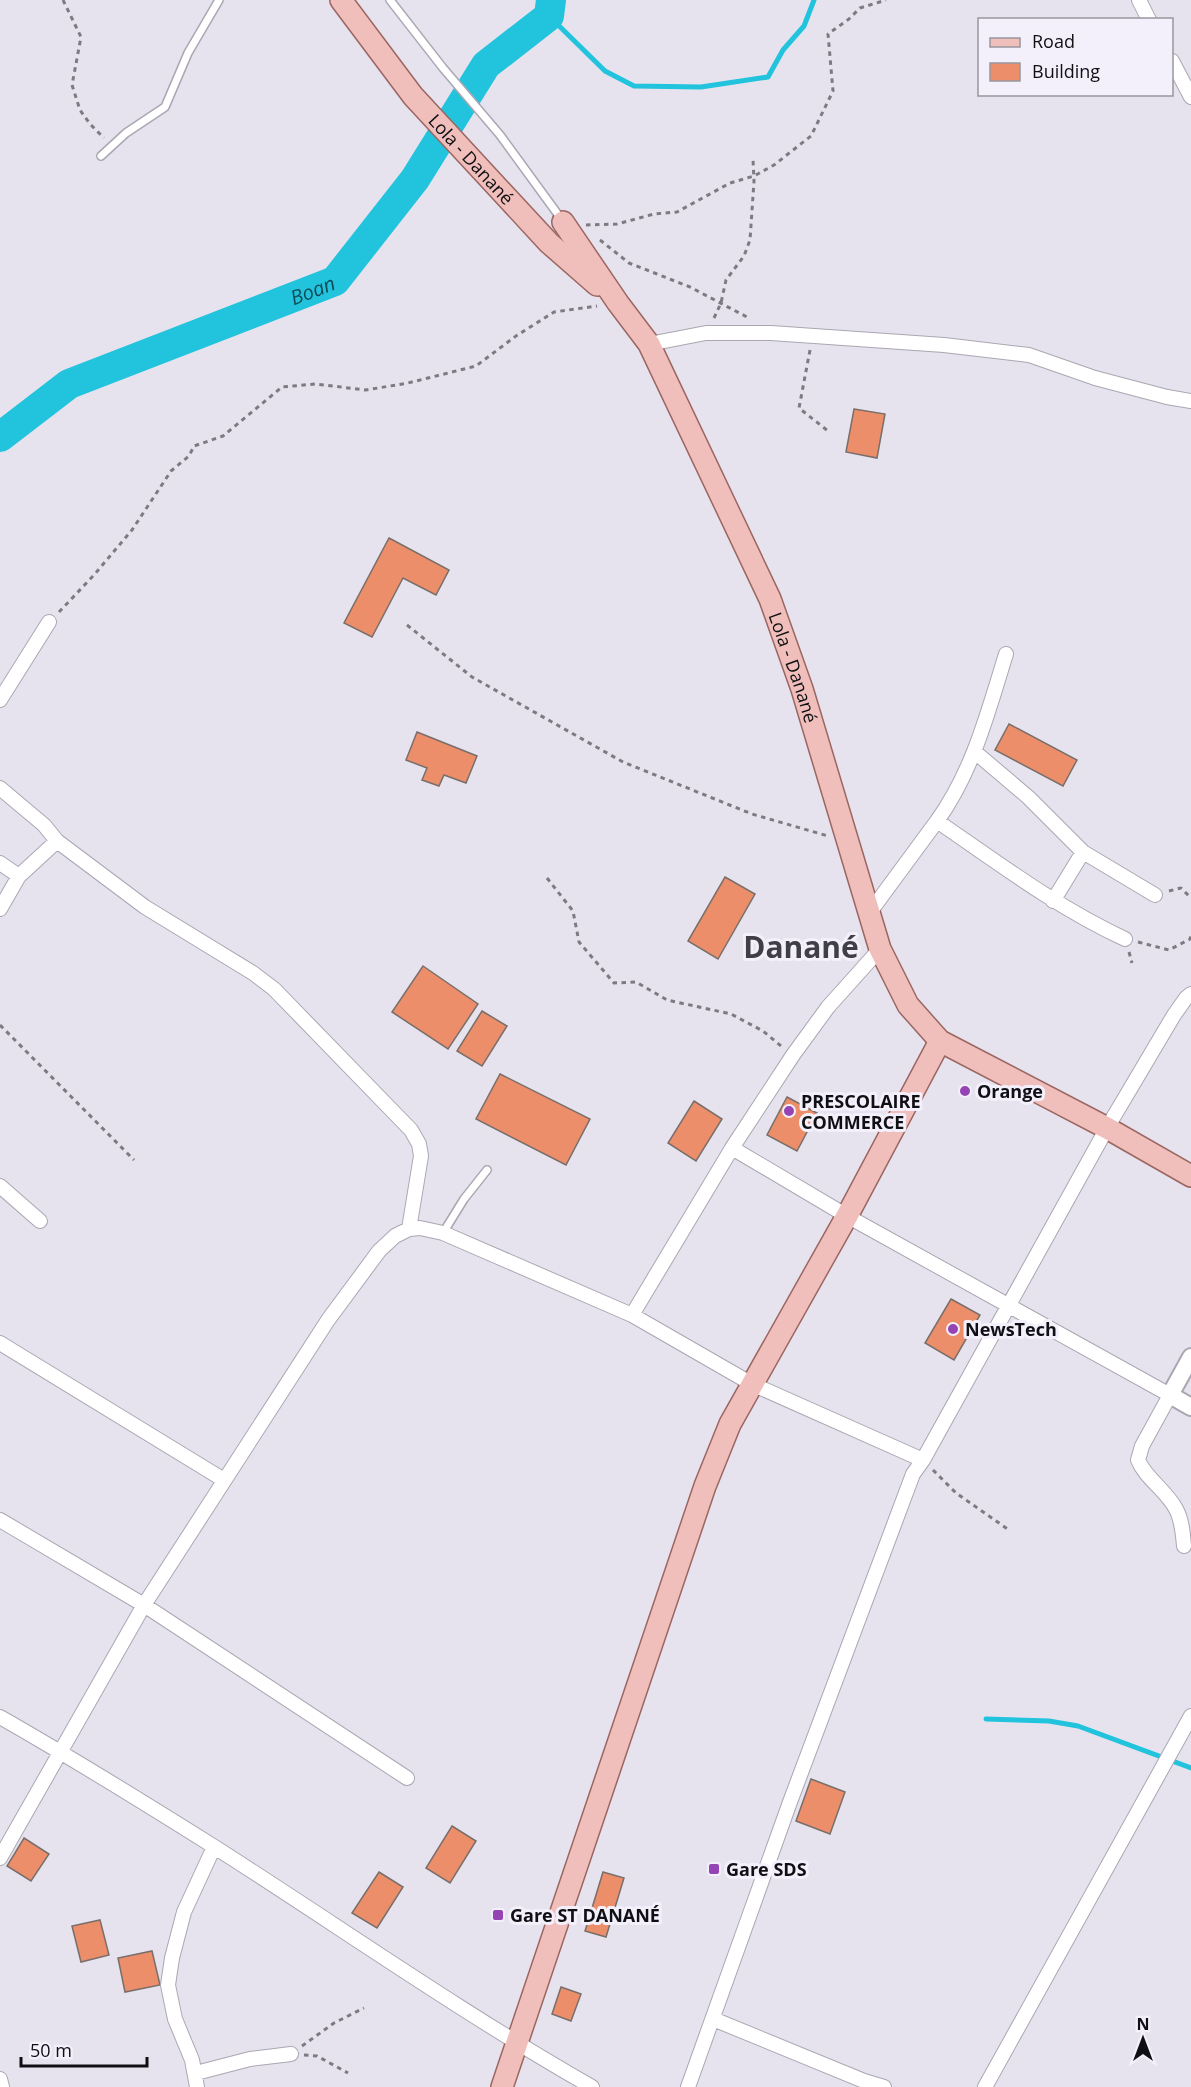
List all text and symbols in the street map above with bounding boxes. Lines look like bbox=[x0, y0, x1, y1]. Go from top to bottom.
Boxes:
legend bbox=[978, 18, 1173, 96]
text: Road bbox=[1032, 29, 1075, 53]
text: Building bbox=[1032, 59, 1100, 83]
street label: Lola - Danané bbox=[423, 109, 519, 210]
water label: Boan bbox=[286, 269, 339, 311]
street label: Lola - Danané bbox=[764, 609, 823, 726]
district label: Danané bbox=[743, 926, 859, 967]
place label: Orange bbox=[977, 1079, 1043, 1103]
marker: Orange bbox=[958, 1084, 972, 1098]
place label: PRESCOLAIRE COMMERCE bbox=[801, 1089, 921, 1134]
marker: PRESCOLAIRE COMMERCE bbox=[782, 1104, 796, 1118]
place label: NewsTech bbox=[965, 1317, 1057, 1341]
marker: NewsTech bbox=[946, 1322, 960, 1336]
place label: Gare SDS bbox=[726, 1857, 807, 1881]
marker: Gare SDS bbox=[707, 1862, 721, 1876]
place label: Gare ST DANANÉ bbox=[510, 1903, 660, 1927]
marker: Gare ST DANANÉ bbox=[491, 1908, 505, 1922]
north arrow bbox=[1113, 2009, 1173, 2069]
text: N bbox=[1136, 2013, 1150, 2035]
scale bar bbox=[21, 2030, 147, 2068]
text: 50 m bbox=[30, 2038, 72, 2062]

